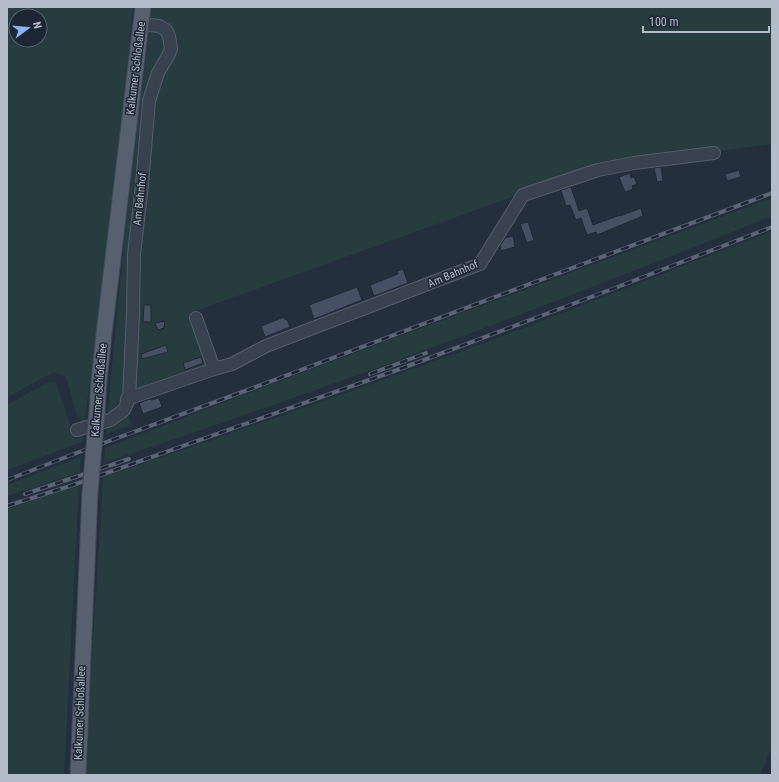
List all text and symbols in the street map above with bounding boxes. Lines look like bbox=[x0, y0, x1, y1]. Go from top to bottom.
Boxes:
north arrow bbox=[8, 8, 48, 48]
scale bar bbox=[643, 8, 769, 34]
text: 100 m bbox=[649, 15, 679, 29]
text: N bbox=[30, 20, 44, 31]
street label: Kalkumer Schloßallee bbox=[124, 21, 148, 115]
street label: Am Bahnhof bbox=[131, 171, 149, 226]
street label: Am Bahnhof bbox=[426, 257, 481, 290]
street label: Kalkumer Schloßallee bbox=[88, 343, 110, 437]
street label: Kalkumer Schloßallee bbox=[72, 666, 88, 760]

